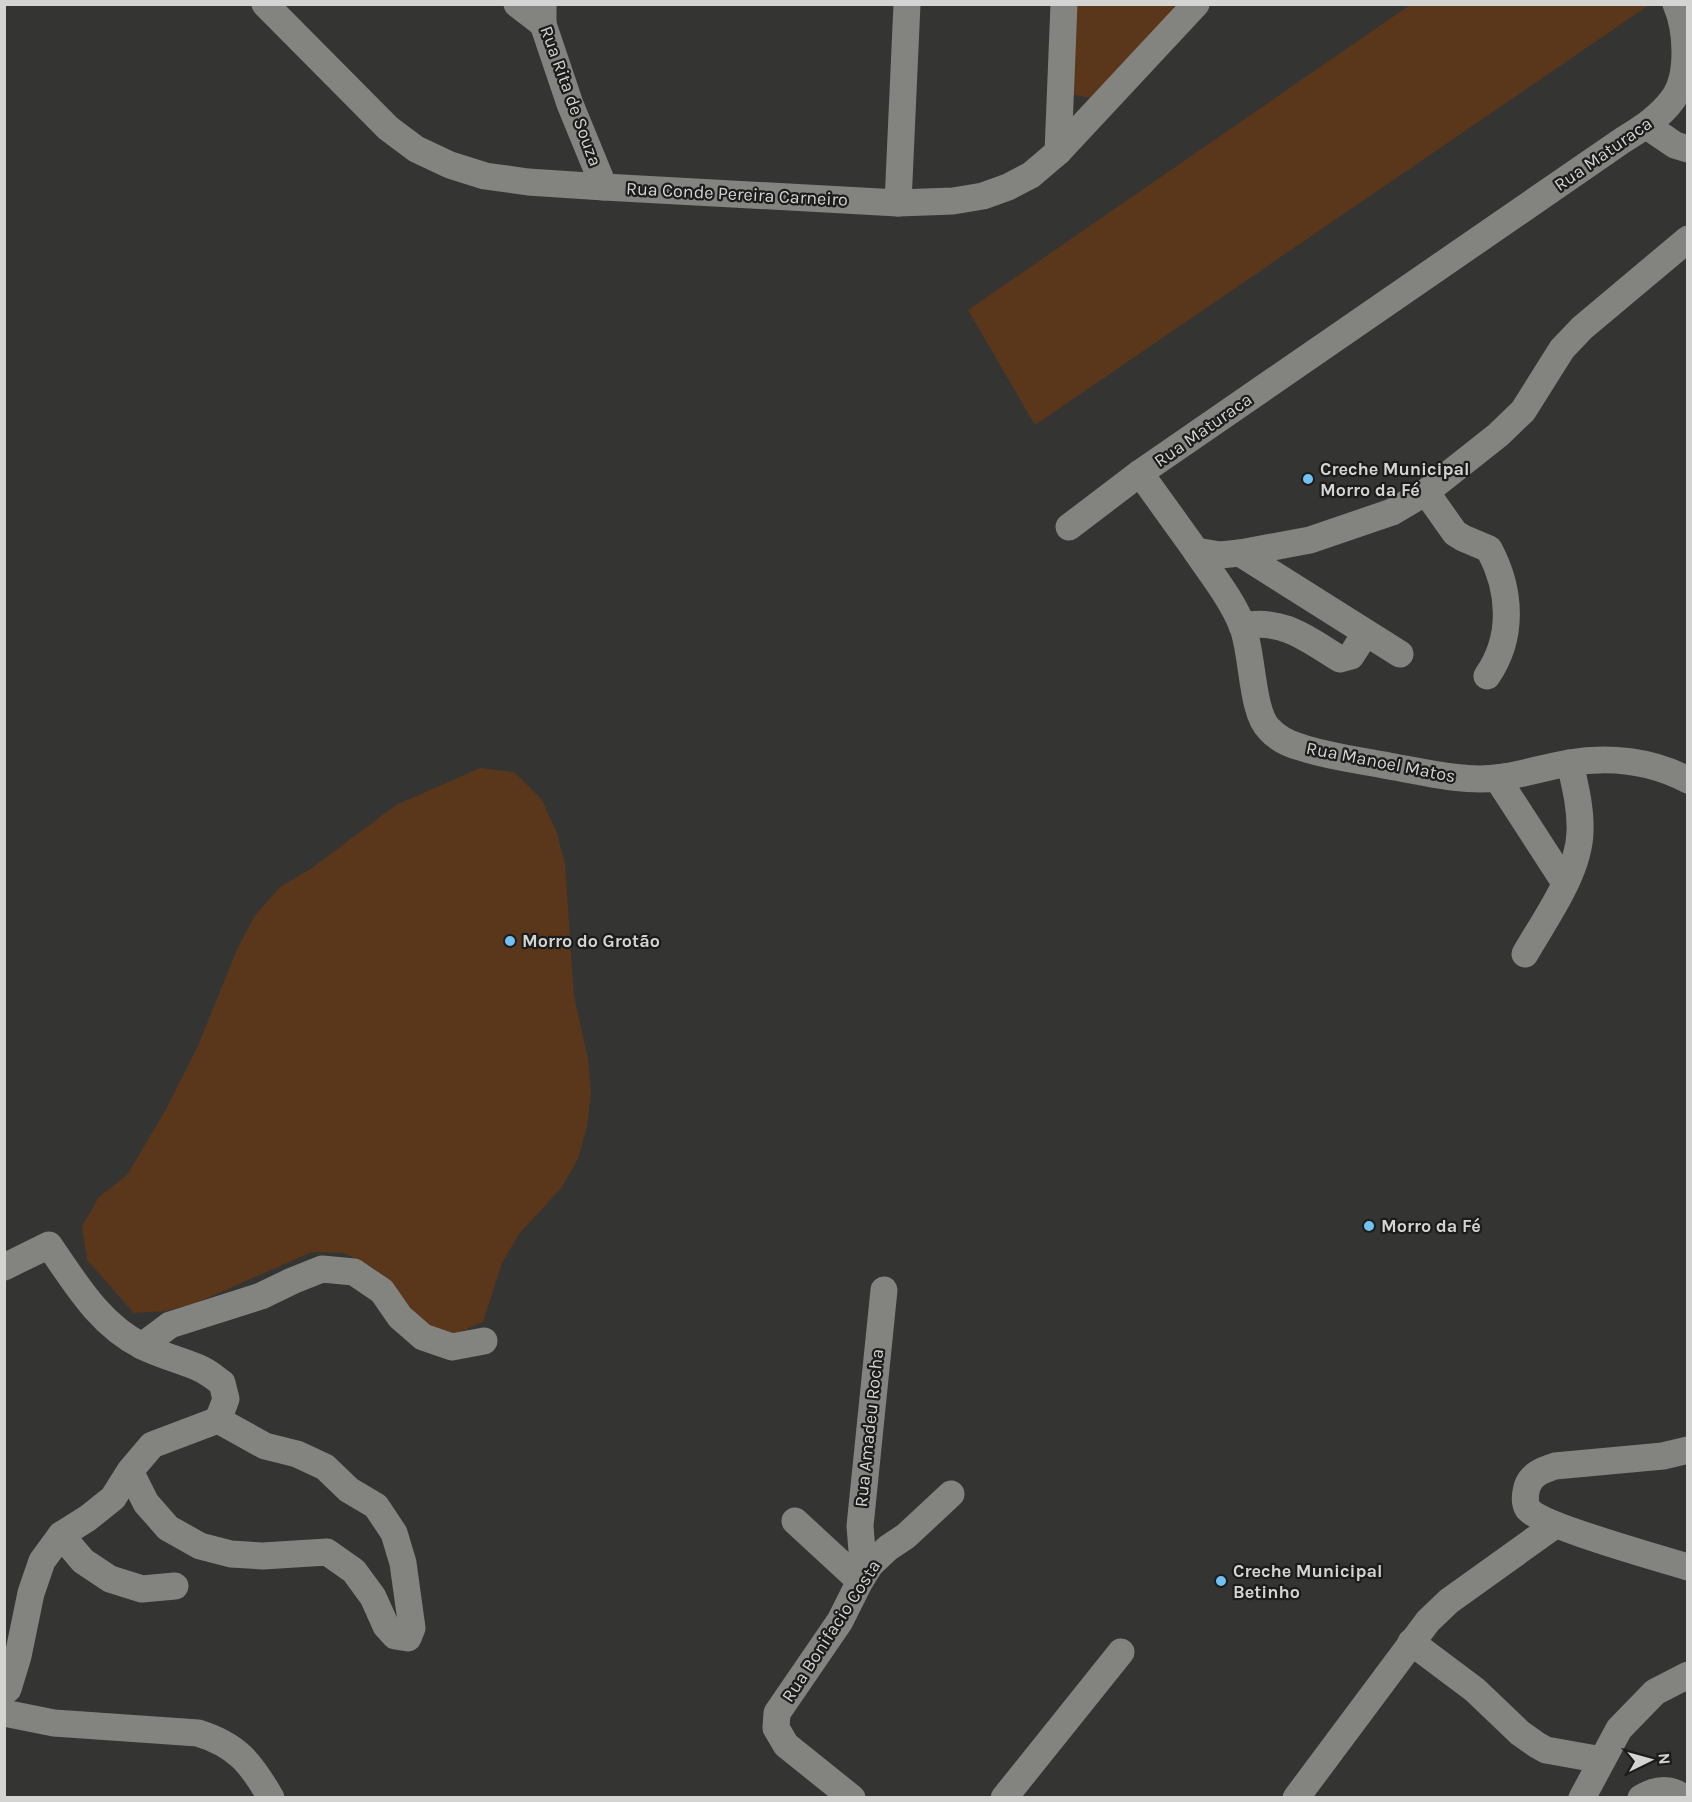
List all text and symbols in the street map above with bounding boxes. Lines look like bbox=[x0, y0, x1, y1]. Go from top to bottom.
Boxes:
street label: Rua Rita de Souza bbox=[535, 23, 607, 169]
street label: Rua Maturaca bbox=[1550, 112, 1656, 196]
street label: Rua Conde Pereira Carneiro bbox=[625, 177, 849, 211]
street label: Rua Maturaca bbox=[1150, 388, 1256, 472]
place label: Creche Municipal Morro da Fé bbox=[1320, 458, 1469, 501]
marker: Creche Municipal Morro da Fé bbox=[1301, 472, 1315, 486]
street label: Rua Manoel Matos bbox=[1304, 737, 1458, 787]
place label: Morro do Grotão bbox=[522, 930, 660, 952]
marker: Morro do Grotão bbox=[503, 934, 517, 948]
place label: Morro da Fé bbox=[1381, 1215, 1481, 1237]
marker: Morro da Fé bbox=[1362, 1219, 1376, 1233]
street label: Rua Amadeu Rocha bbox=[850, 1348, 888, 1508]
street label: Rua Bonifacio Costa bbox=[777, 1556, 885, 1706]
place label: Creche Municipal Betinho bbox=[1233, 1560, 1382, 1603]
marker: Creche Municipal Betinho bbox=[1214, 1574, 1228, 1588]
north arrow bbox=[1620, 1730, 1680, 1790]
text: N bbox=[1654, 1752, 1674, 1765]

